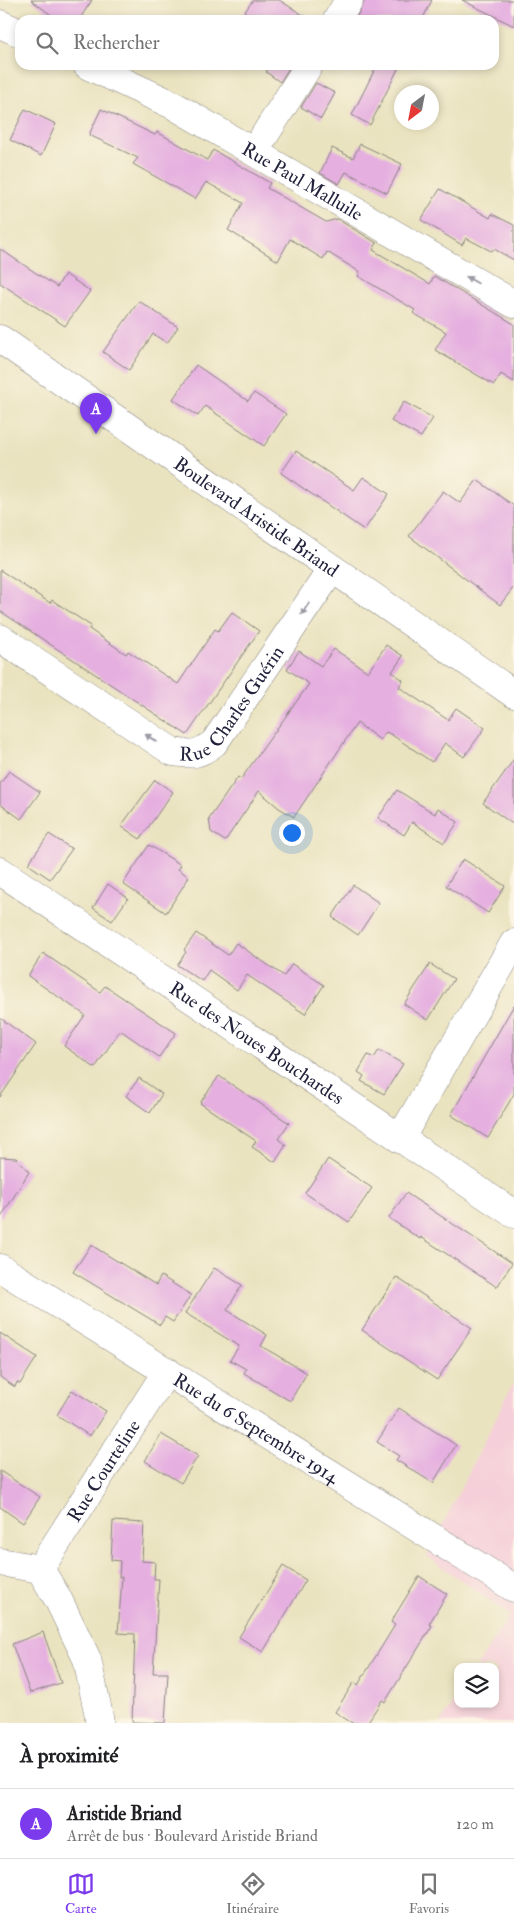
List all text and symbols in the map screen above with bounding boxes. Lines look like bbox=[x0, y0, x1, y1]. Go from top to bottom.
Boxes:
search box bbox=[15, 15, 499, 70]
icon: search bbox=[33, 29, 61, 57]
text: Rechercher bbox=[73, 31, 160, 55]
north arrow bbox=[394, 85, 439, 130]
street label: Rue Paul Malluile bbox=[237, 137, 367, 226]
one-way arrow bbox=[465, 275, 478, 284]
pin: A bbox=[80, 393, 112, 434]
street label: Boulevard Aristide Briand bbox=[169, 452, 344, 583]
one-way arrow bbox=[300, 603, 310, 616]
street label: Rue Charles Guérin bbox=[179, 641, 290, 767]
one-way arrow bbox=[145, 733, 158, 742]
your location bbox=[279, 820, 305, 846]
street label: Rue des Noues Bouchardes bbox=[165, 977, 348, 1110]
street label: Rue du 6 Septembre 1914 bbox=[169, 1368, 344, 1489]
street label: Rue Courteline bbox=[62, 1415, 146, 1527]
map controls bbox=[454, 1663, 499, 1708]
button: layers bbox=[454, 1663, 499, 1708]
text: À proximité bbox=[20, 1742, 118, 1769]
text: Aristide Briand bbox=[67, 1802, 182, 1826]
text: A bbox=[31, 1814, 41, 1834]
text: 120 m bbox=[456, 1814, 494, 1834]
text: Arrêt de bus · Boulevard Aristide Briand bbox=[67, 1826, 318, 1846]
tab: Carte bbox=[65, 1870, 96, 1917]
tab: Itinéraire bbox=[226, 1870, 279, 1917]
tab: Favoris bbox=[409, 1870, 449, 1917]

